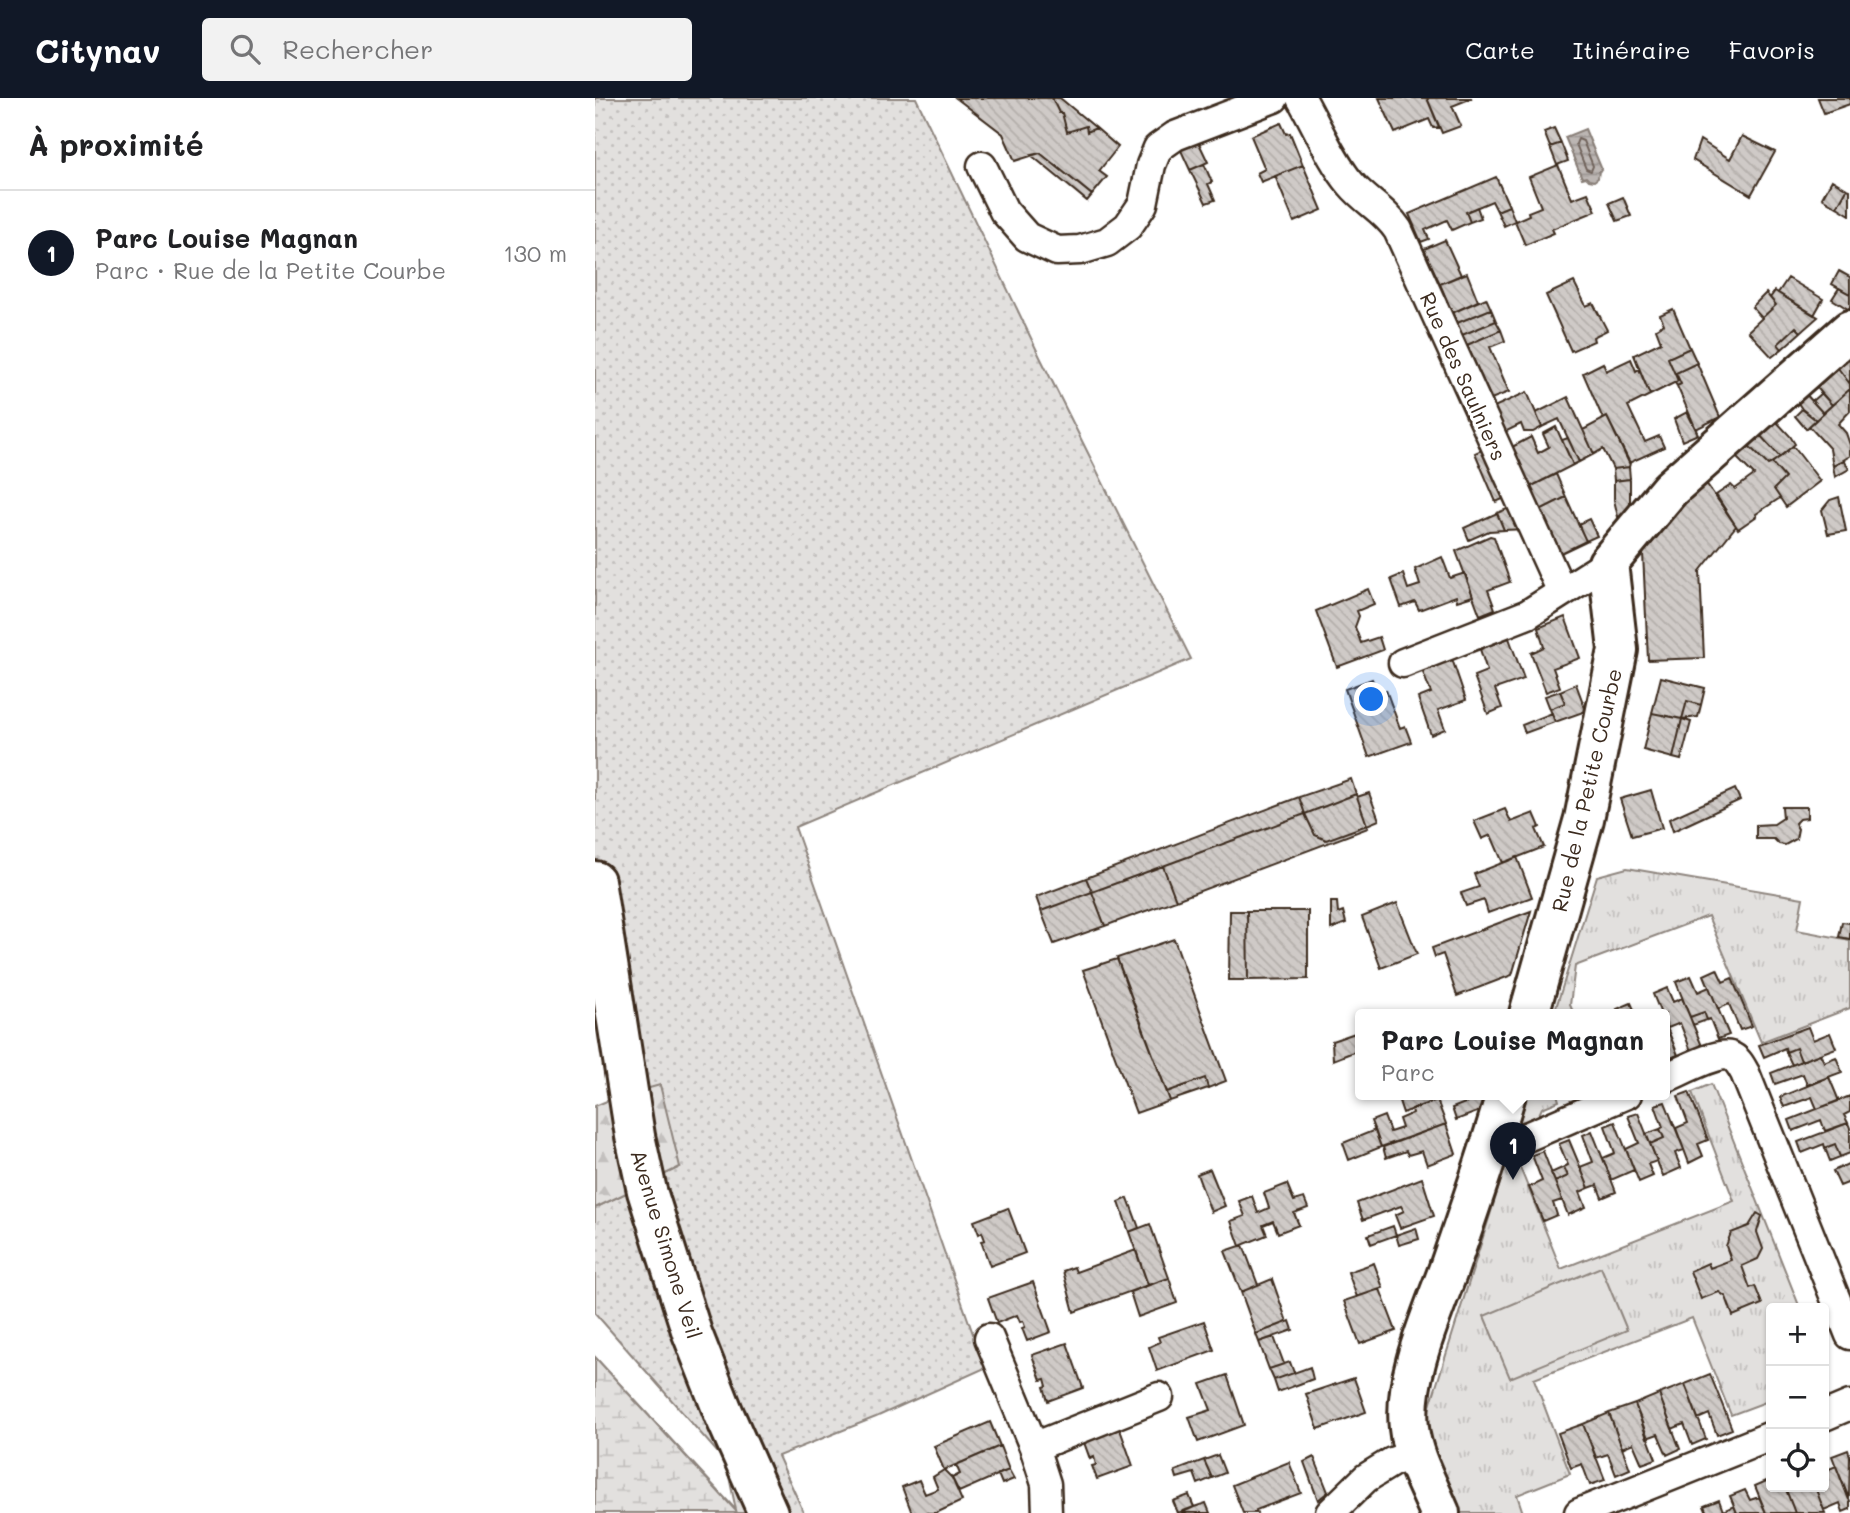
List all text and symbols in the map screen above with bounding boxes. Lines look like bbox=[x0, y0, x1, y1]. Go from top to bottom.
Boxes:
search box bbox=[202, 18, 692, 81]
text: Citynav bbox=[35, 28, 160, 71]
icon: search bbox=[226, 30, 264, 68]
text: Rechercher bbox=[282, 32, 433, 66]
text: Carte bbox=[1465, 34, 1535, 65]
text: Itinéraire bbox=[1573, 34, 1691, 65]
text: Favoris bbox=[1729, 34, 1815, 65]
text: À proximité bbox=[28, 124, 204, 164]
text: Parc Louise Magnan bbox=[95, 221, 358, 255]
text: 1 bbox=[46, 238, 56, 268]
text: 130 m bbox=[503, 238, 567, 268]
text: Parc · Rue de la Petite Courbe bbox=[95, 255, 446, 285]
street label: Rue des Saulniers bbox=[1415, 288, 1513, 464]
street label: Rue de la Petite Courbe bbox=[1545, 666, 1627, 914]
your location bbox=[1354, 682, 1388, 716]
popup bbox=[1355, 1009, 1670, 1100]
text: Parc Louise Magnan bbox=[1381, 1023, 1644, 1057]
text: Parc bbox=[1381, 1057, 1434, 1087]
pin: 1 bbox=[1490, 1122, 1536, 1180]
street label: Avenue Simone Veil bbox=[625, 1146, 709, 1342]
map controls bbox=[1766, 1303, 1829, 1492]
button: + bbox=[1766, 1303, 1829, 1366]
button: − bbox=[1766, 1366, 1829, 1429]
button: locate bbox=[1766, 1429, 1829, 1492]

